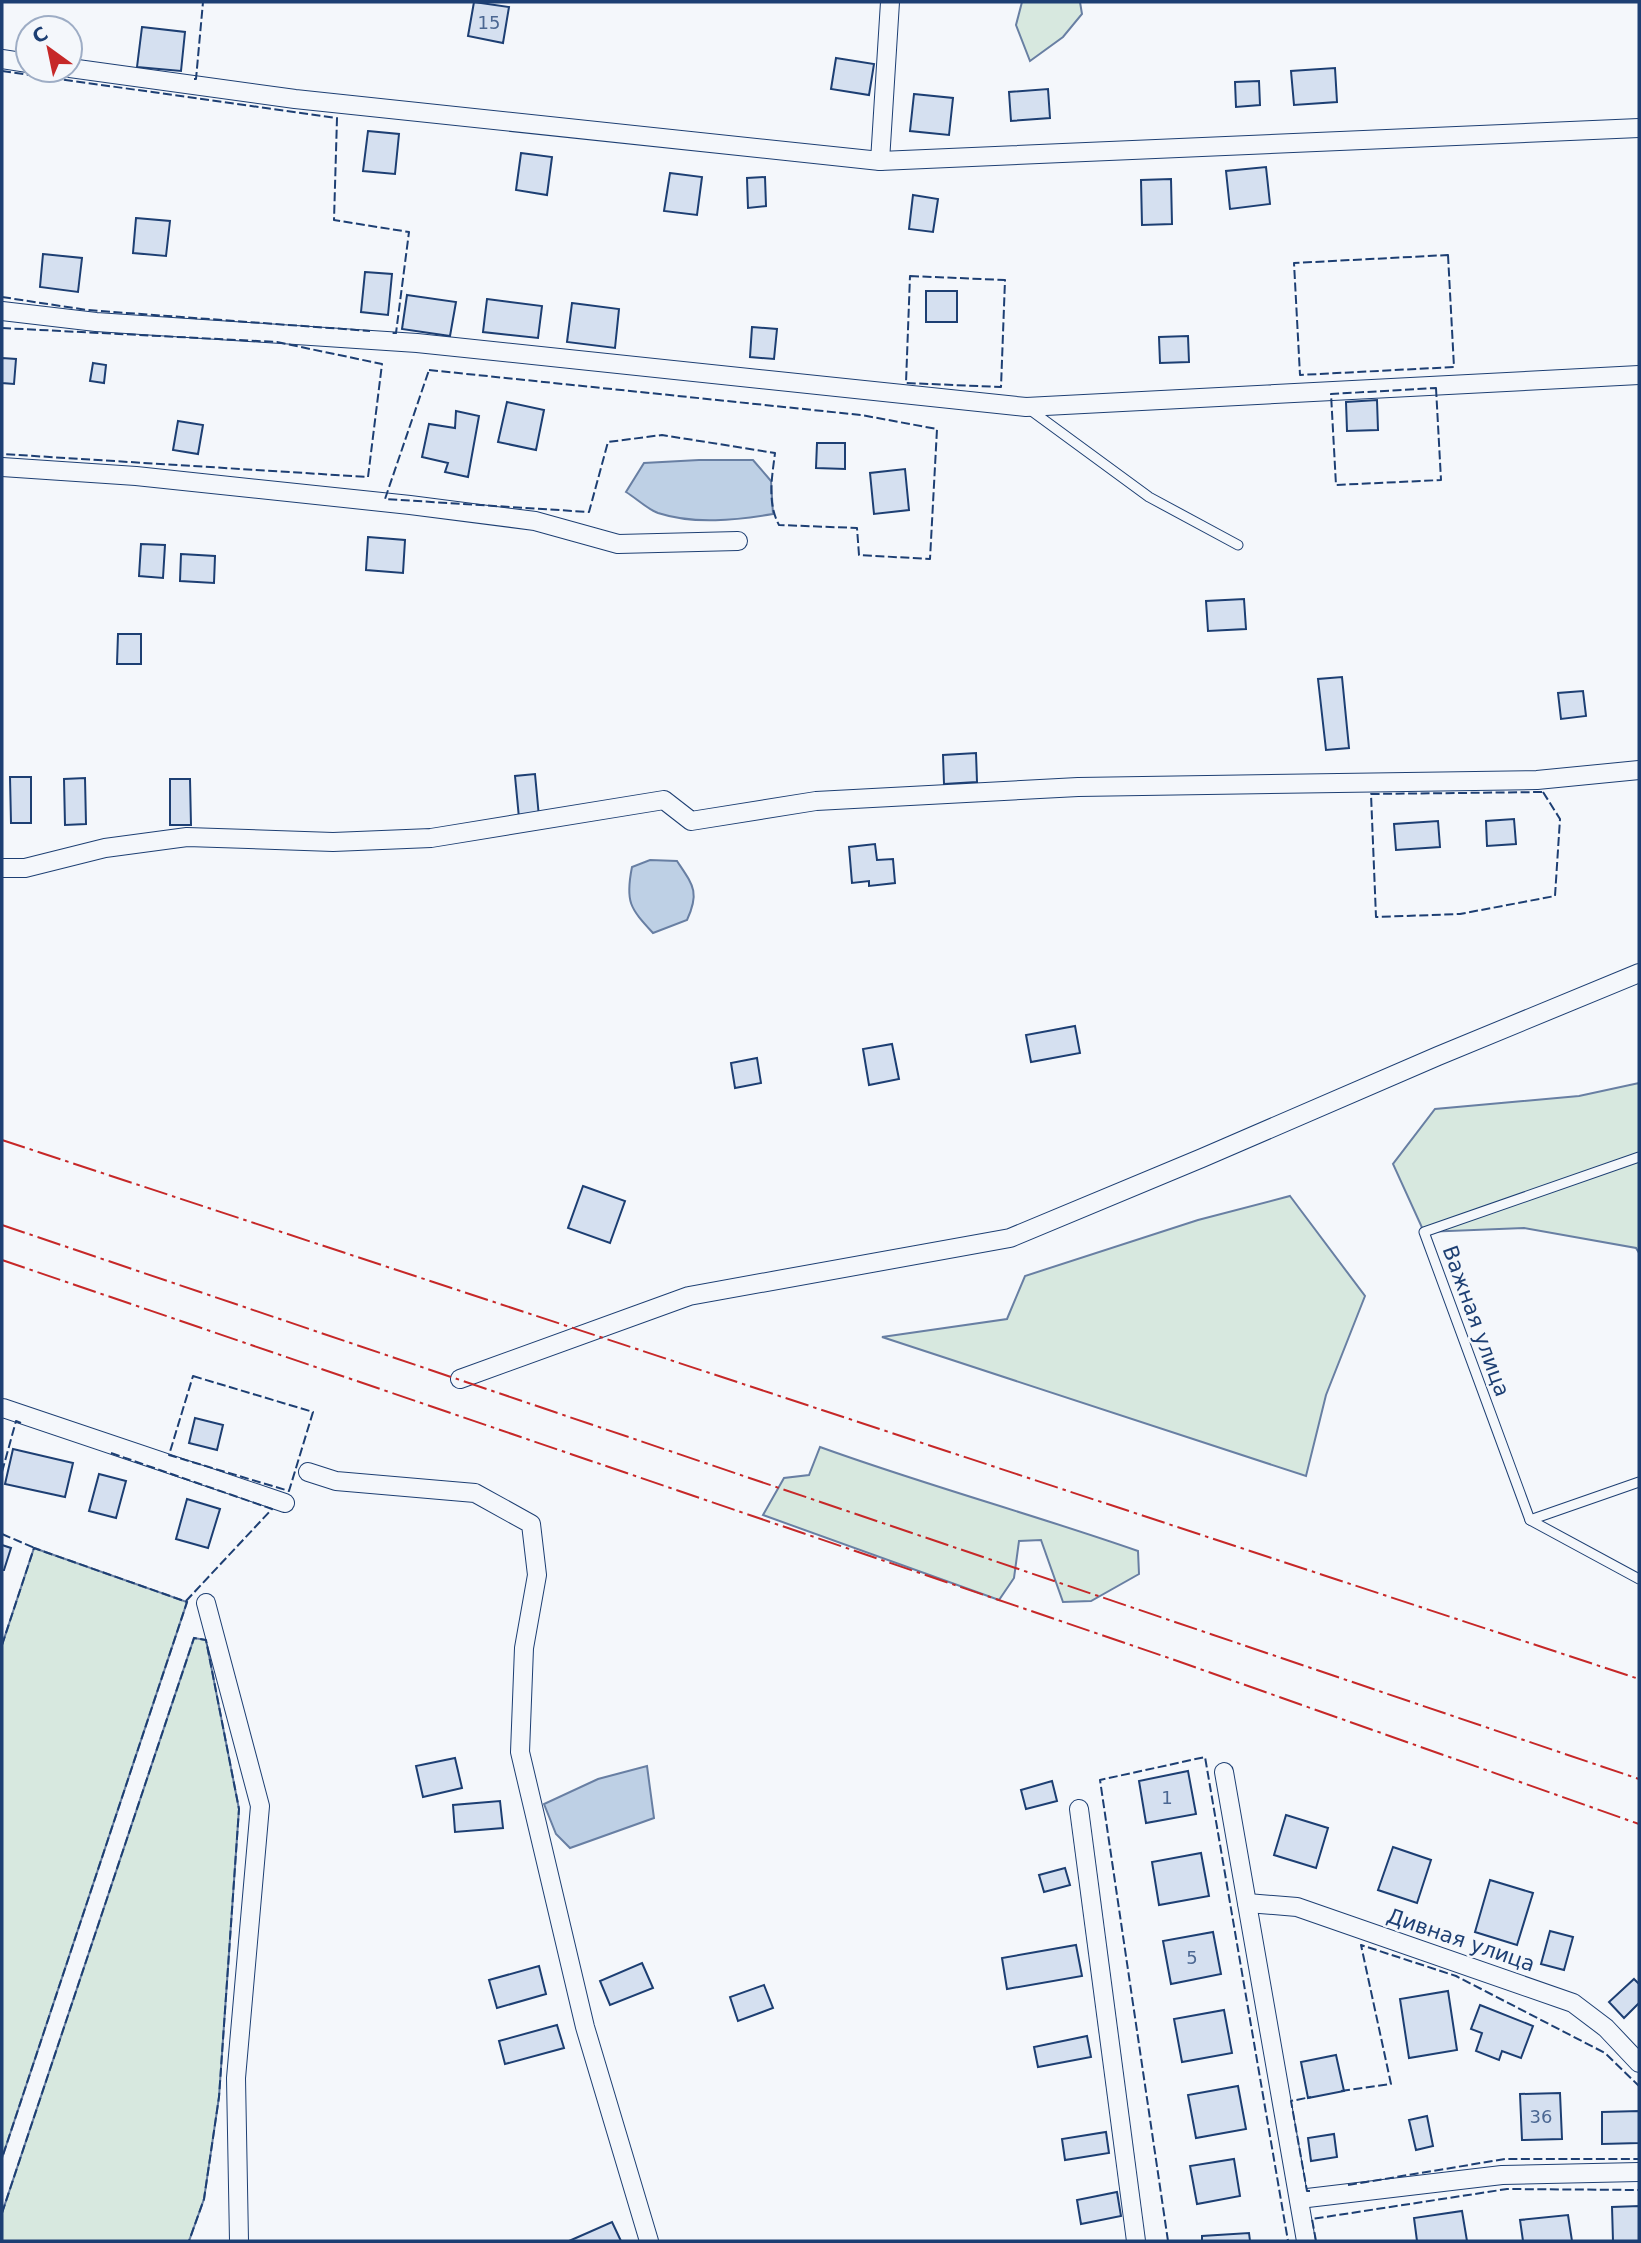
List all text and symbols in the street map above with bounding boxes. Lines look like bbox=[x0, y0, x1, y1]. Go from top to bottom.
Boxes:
house number: 15 bbox=[478, 12, 500, 33]
north arrow bbox=[14, 14, 84, 84]
text: С bbox=[28, 22, 52, 48]
street label: Важная улица bbox=[1438, 1242, 1514, 1400]
house number: 1 bbox=[1161, 1787, 1173, 1808]
street label: Дивная улица bbox=[1384, 1903, 1538, 1977]
house number: 5 bbox=[1186, 1947, 1198, 1968]
house number: 36 bbox=[1530, 2106, 1552, 2127]

